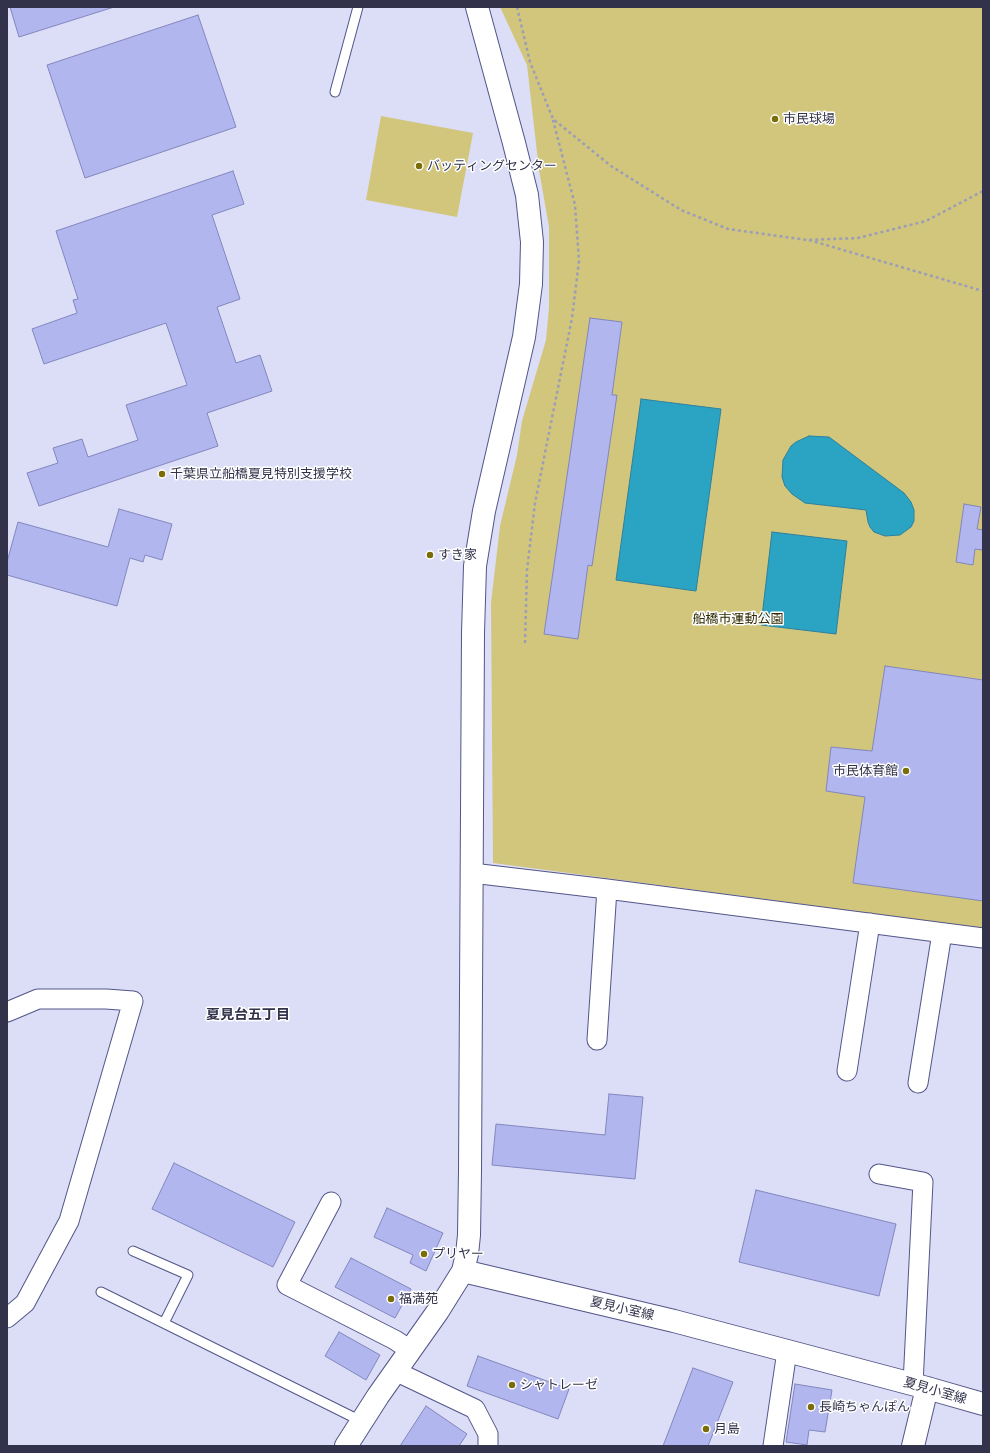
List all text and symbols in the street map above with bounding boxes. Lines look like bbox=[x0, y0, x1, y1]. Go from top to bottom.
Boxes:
place label: 市民球場 bbox=[783, 111, 835, 127]
marker: 市民球場 bbox=[770, 114, 780, 124]
place label: バッティングセンター bbox=[427, 158, 557, 174]
marker: バッティングセンター bbox=[414, 161, 424, 171]
place label: 千葉県立船橋夏見特別支援学校 bbox=[170, 466, 352, 482]
marker: 千葉県立船橋夏見特別支援学校 bbox=[157, 469, 167, 479]
place label: すき家 bbox=[438, 547, 477, 563]
marker: すき家 bbox=[425, 550, 435, 560]
park label: 船橋市運動公園 bbox=[693, 611, 783, 627]
place label: 市民体育館 bbox=[833, 763, 898, 779]
marker: 市民体育館 bbox=[901, 766, 911, 776]
district label: 夏見台五丁目 bbox=[206, 1007, 290, 1023]
place label: プリヤー bbox=[432, 1246, 484, 1262]
marker: プリヤー bbox=[419, 1249, 429, 1259]
place label: 福満苑 bbox=[399, 1291, 438, 1307]
marker: 福満苑 bbox=[386, 1294, 396, 1304]
street label: 夏見小室線 bbox=[589, 1294, 655, 1324]
street label: 夏見小室線 bbox=[902, 1375, 968, 1407]
place label: シャトレーゼ bbox=[520, 1377, 598, 1393]
marker: シャトレーゼ bbox=[507, 1380, 517, 1390]
place label: 長崎ちゃんぽん bbox=[819, 1399, 910, 1415]
marker: 長崎ちゃんぽん bbox=[806, 1402, 816, 1412]
place label: 月島 bbox=[714, 1421, 740, 1437]
marker: 月島 bbox=[701, 1424, 711, 1434]

